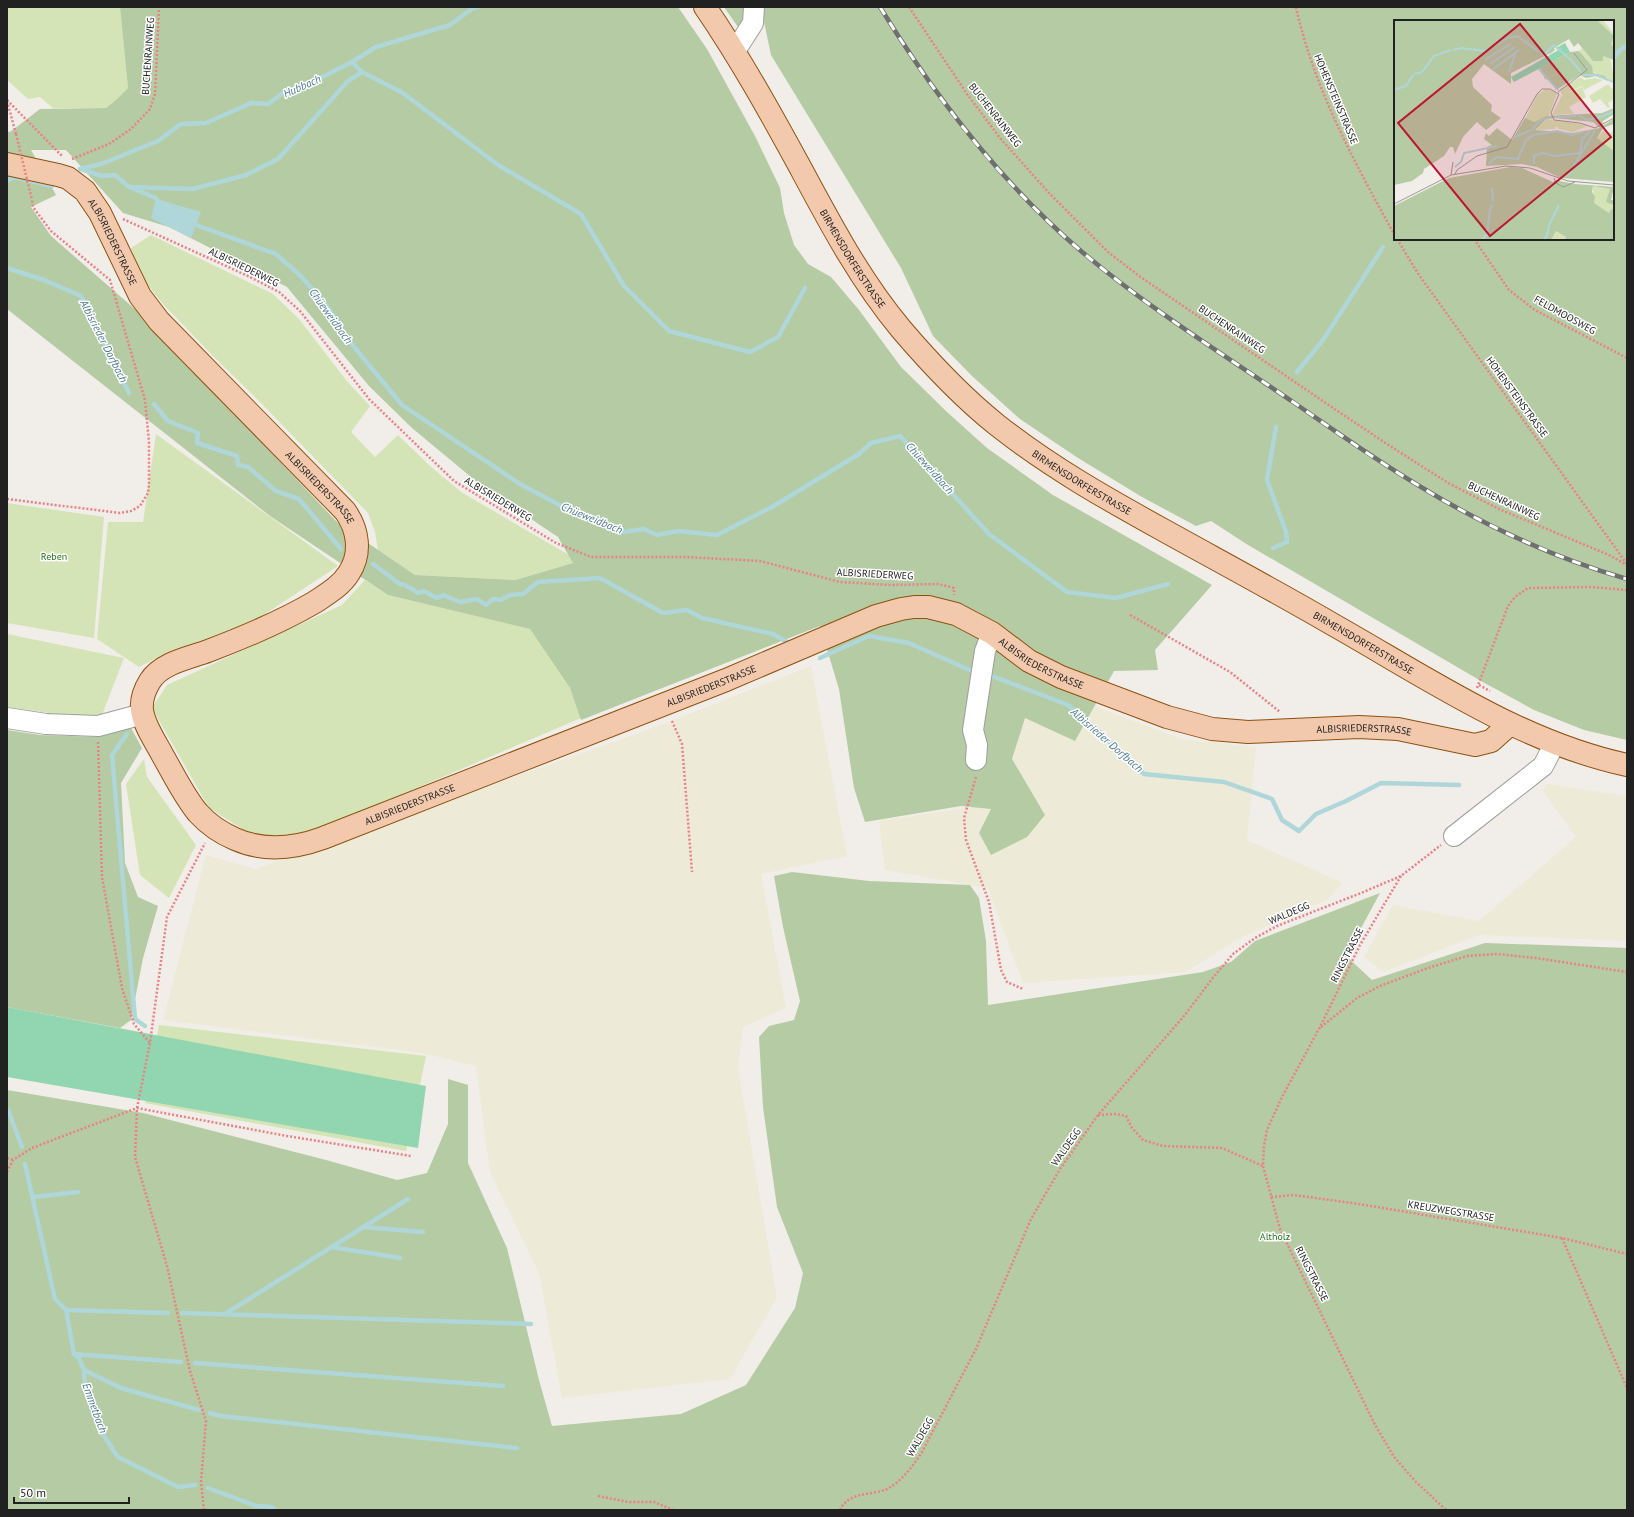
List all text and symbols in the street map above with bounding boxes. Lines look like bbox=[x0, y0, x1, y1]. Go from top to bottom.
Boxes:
street label: BUCHENRAINWEG bbox=[139, 17, 157, 95]
inset map bbox=[1394, 20, 1614, 240]
street label: HOHENSTEINSTRASSE bbox=[1311, 52, 1361, 146]
water label: Hubbach bbox=[281, 71, 323, 101]
street label: BUCHENRAINWEG bbox=[966, 80, 1024, 150]
street label: ALBISRIEDERSTRASSE bbox=[85, 196, 140, 287]
street label: BIRMENSDORFERSTRASSE bbox=[817, 207, 889, 311]
street label: ALBISRIEDERWEG bbox=[207, 244, 281, 290]
water label: Chüeweidbach bbox=[306, 286, 356, 347]
street label: FELDMOOSWEG bbox=[1532, 293, 1598, 337]
water label: Albisrieder Dorfbach bbox=[77, 296, 131, 385]
street label: BUCHENRAINWEG bbox=[1196, 302, 1268, 356]
street label: HOHENSTEINSTRASSE bbox=[1483, 354, 1551, 440]
water label: Chüeweidbach bbox=[903, 439, 957, 497]
street label: BIRMENSDORFERSTRASSE bbox=[1030, 447, 1134, 518]
street label: ALBISRIEDERSTRASSE bbox=[283, 448, 358, 526]
street label: ALBISRIEDERWEG bbox=[462, 474, 534, 524]
street label: BUCHENRAINWEG bbox=[1466, 479, 1542, 523]
water label: Chüeweidbach bbox=[559, 499, 625, 537]
park label: Reben bbox=[41, 550, 67, 563]
street label: ALBISRIEDERWEG bbox=[836, 566, 914, 582]
street label: BIRMENSDORFERSTRASSE bbox=[1311, 608, 1416, 677]
street label: ALBISRIEDERSTRASSE bbox=[997, 634, 1086, 692]
street label: ALBISRIEDERSTRASSE bbox=[664, 661, 758, 709]
water label: Albisrieder Dorfbach bbox=[1067, 704, 1146, 775]
street label: ALBISRIEDERSTRASSE bbox=[1316, 720, 1413, 738]
street label: ALBISRIEDERSTRASSE bbox=[363, 781, 457, 828]
street label: WALDEGG bbox=[1267, 899, 1311, 927]
street label: RINGSTRASSE bbox=[1328, 925, 1366, 985]
street label: WALDEGG bbox=[1048, 1126, 1084, 1168]
street label: KREUZWEGSTRASSE bbox=[1407, 1198, 1495, 1224]
park label: Altholz bbox=[1260, 1230, 1290, 1243]
street label: RINGSTRASSE bbox=[1293, 1244, 1331, 1304]
water label: Emmetbach bbox=[79, 1381, 111, 1435]
street label: WALDEGG bbox=[904, 1415, 936, 1459]
scale bar bbox=[14, 1479, 129, 1505]
text: 50 m bbox=[20, 1485, 46, 1500]

